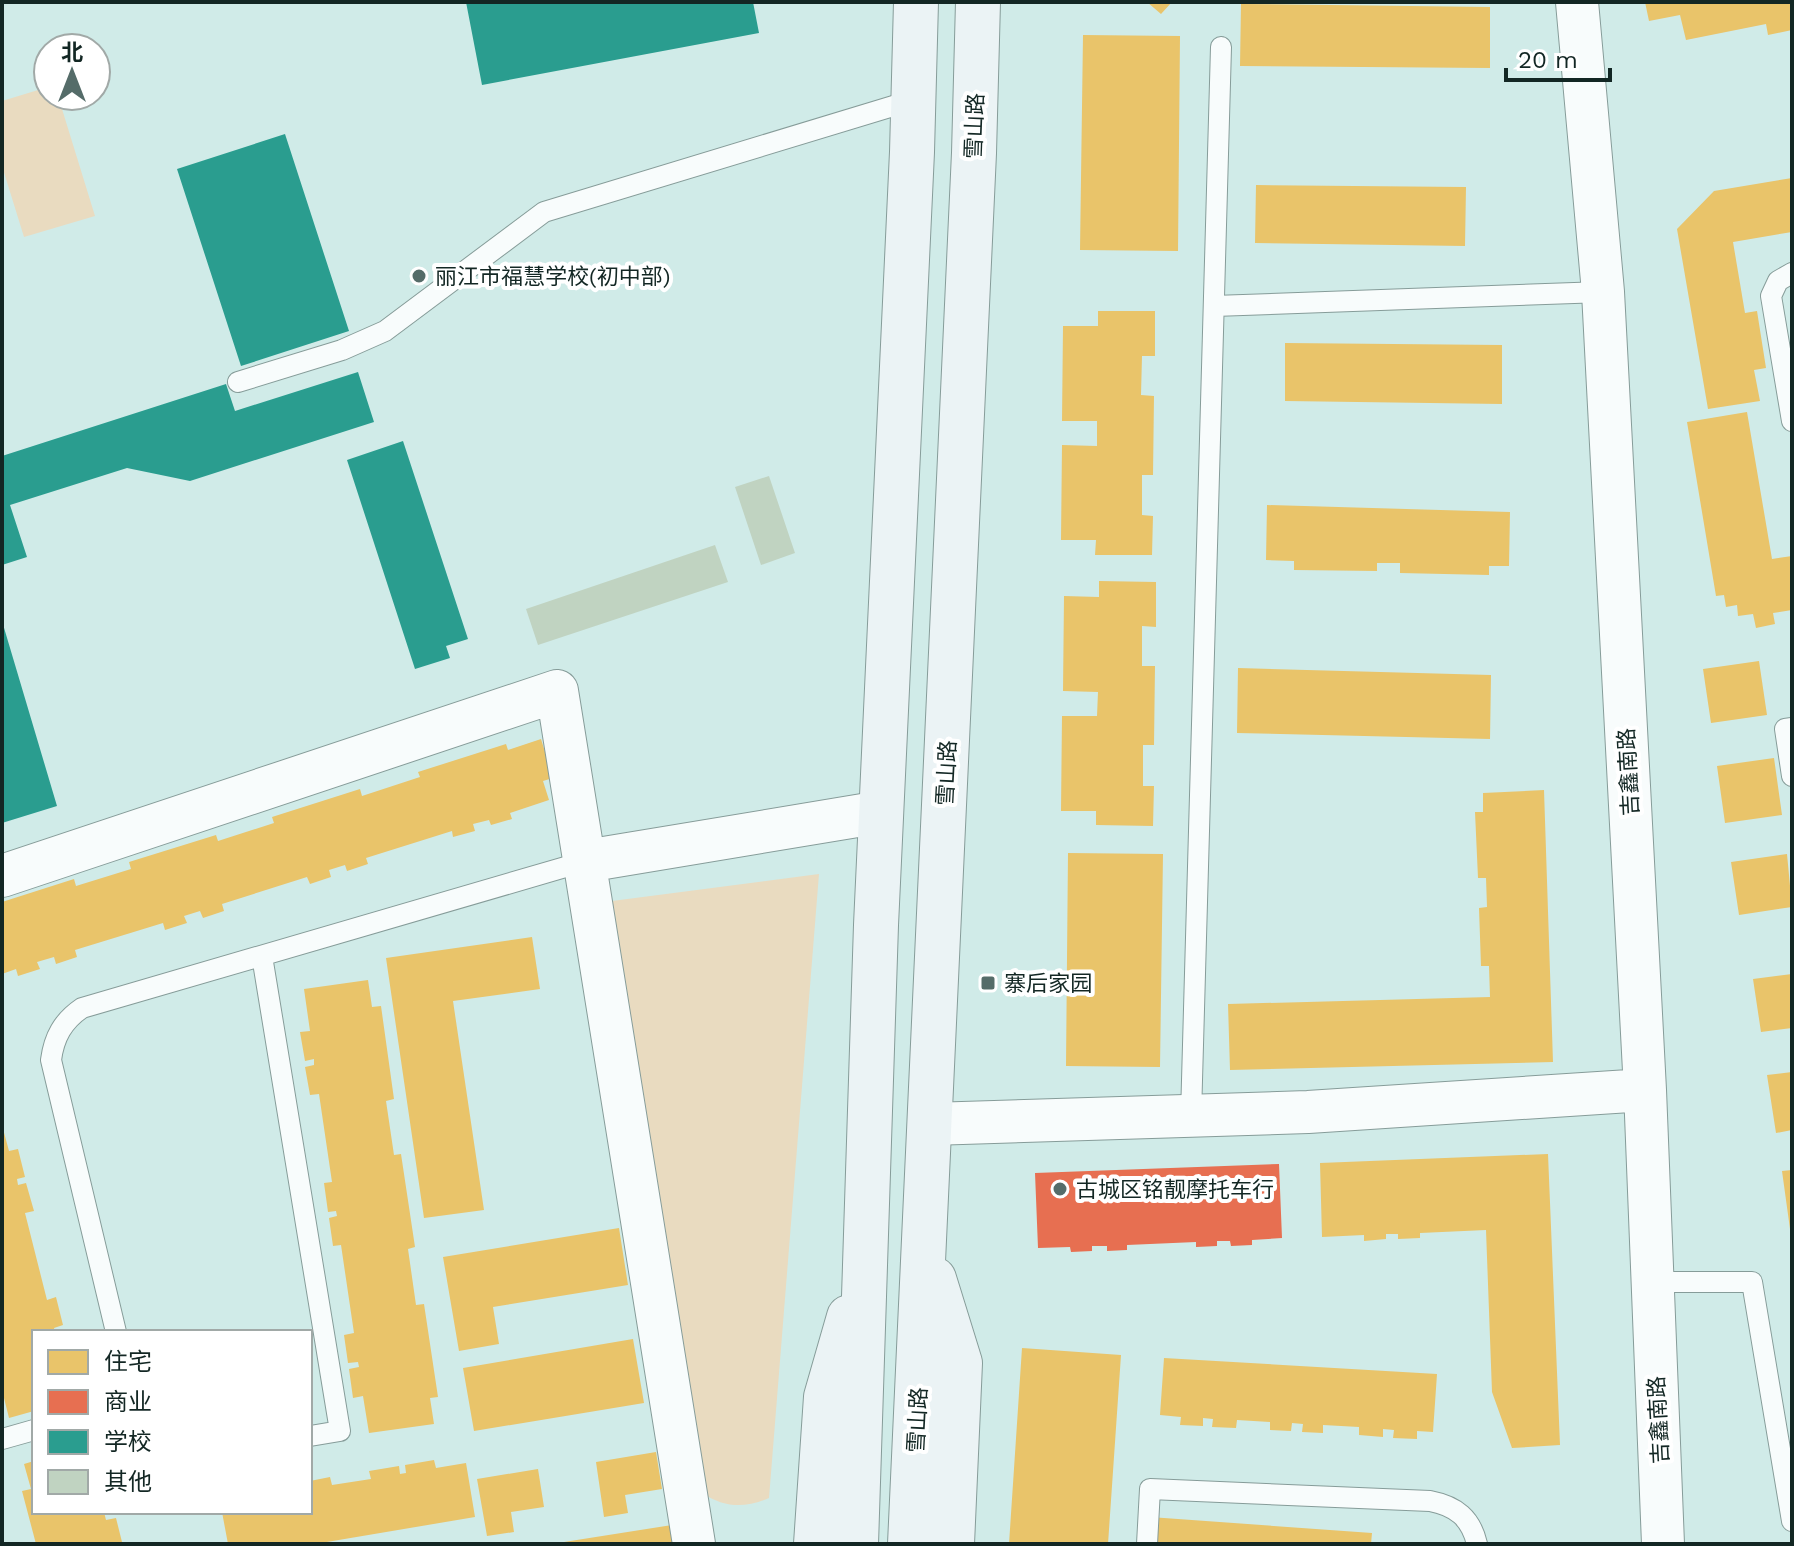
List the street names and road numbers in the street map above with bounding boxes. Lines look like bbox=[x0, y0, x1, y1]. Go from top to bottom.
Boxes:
street label: 雪山路 bbox=[961, 93, 988, 159]
street label: 吉鑫南路 bbox=[1614, 727, 1643, 817]
street label: 雪山路 bbox=[932, 739, 961, 807]
street label: 吉鑫南路 bbox=[1644, 1375, 1673, 1465]
street label: 雪山路 bbox=[903, 1386, 932, 1454]

